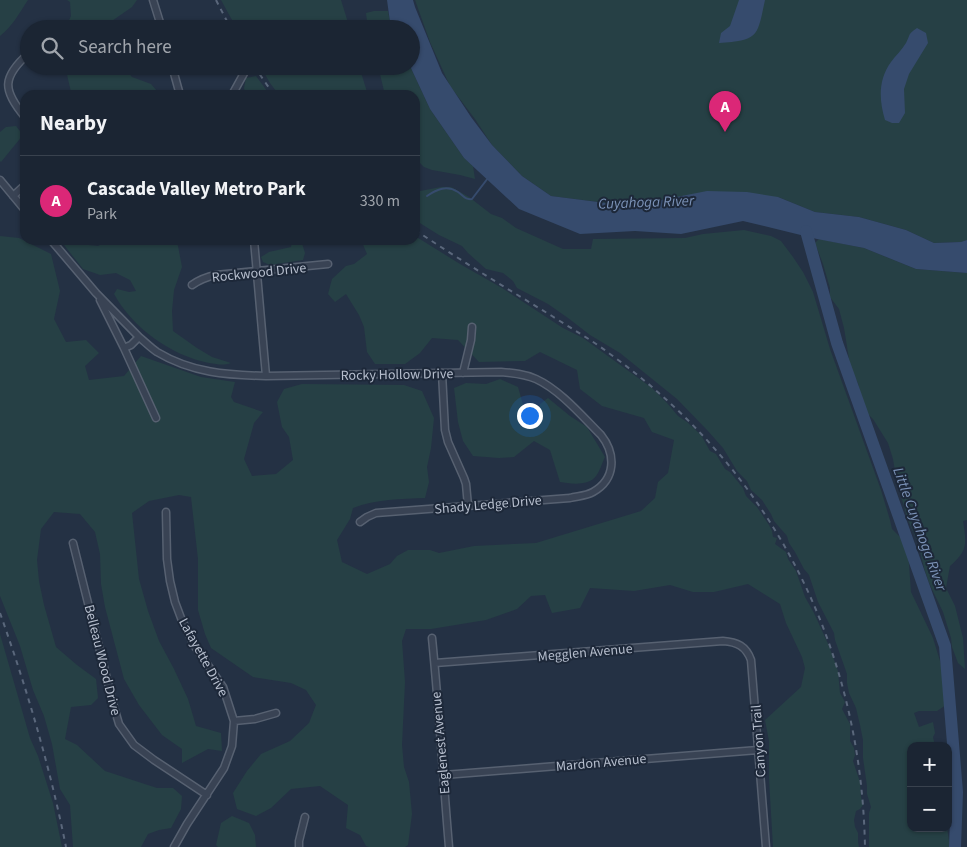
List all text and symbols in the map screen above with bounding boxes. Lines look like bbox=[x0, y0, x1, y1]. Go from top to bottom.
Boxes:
search box bbox=[20, 20, 420, 75]
icon: search bbox=[38, 34, 66, 62]
text: Search here bbox=[78, 34, 172, 61]
pin: A bbox=[709, 91, 741, 132]
text: Nearby bbox=[40, 108, 107, 138]
text: Cascade Valley Metro Park bbox=[87, 176, 306, 203]
text: A bbox=[51, 190, 61, 212]
text: 330 m bbox=[360, 190, 400, 212]
water label: Cuyahoga River bbox=[598, 190, 695, 215]
text: Park bbox=[87, 203, 117, 225]
street label: Rockwood Drive bbox=[211, 258, 307, 288]
street label: Rocky Hollow Drive bbox=[341, 364, 454, 386]
your location bbox=[517, 403, 543, 429]
water label: Little Cuyahoga River bbox=[887, 464, 952, 595]
street label: Shady Ledge Drive bbox=[434, 490, 543, 520]
street label: Belleau Wood Drive bbox=[79, 603, 125, 718]
street label: Lafayette Drive bbox=[173, 615, 233, 700]
street label: Megglen Avenue bbox=[537, 639, 633, 667]
street label: Eaglenest Avenue bbox=[427, 691, 455, 795]
street label: Canyon Trail bbox=[746, 704, 772, 778]
map controls bbox=[907, 742, 952, 832]
button: + bbox=[907, 742, 952, 787]
street label: Mardon Avenue bbox=[555, 749, 647, 777]
button: − bbox=[907, 787, 952, 832]

